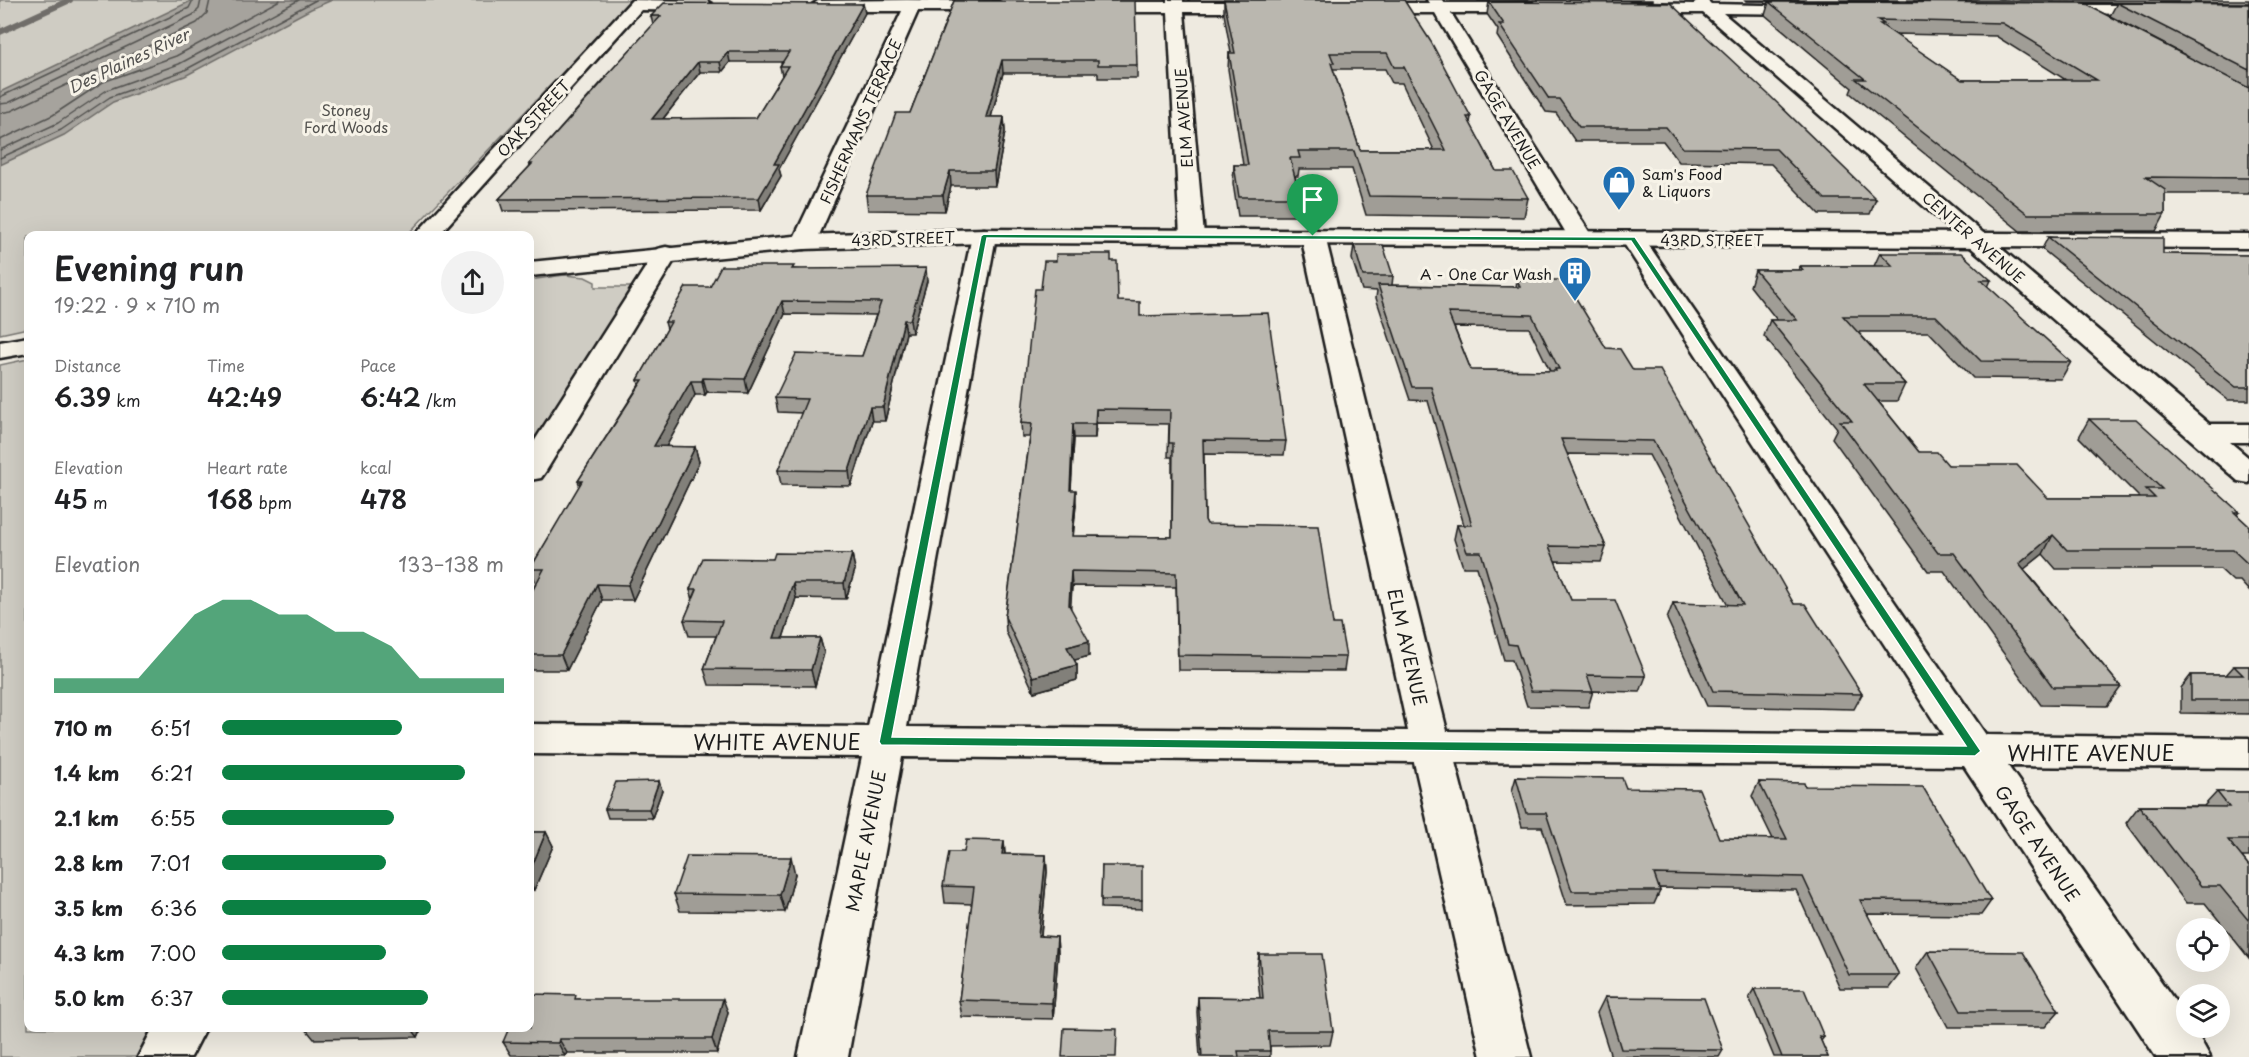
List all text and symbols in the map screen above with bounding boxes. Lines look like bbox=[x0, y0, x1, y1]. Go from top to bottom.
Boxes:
water label: Des Plaines River bbox=[63, 20, 195, 99]
street label: FISHERMANS TERRACE bbox=[813, 35, 907, 207]
street label: GAGE AVENUE bbox=[1469, 65, 1547, 173]
street label: ELM AVENUE bbox=[1168, 67, 1198, 169]
street label: OAK STREET bbox=[491, 74, 575, 162]
park label: Stoney Ford Woods bbox=[304, 98, 388, 138]
place label: Sam's Food & Liquors bbox=[1642, 162, 1722, 202]
shop icon: Sam's Food & Liquors bbox=[1601, 164, 1637, 211]
pin bbox=[1287, 174, 1338, 236]
icon: arrive bbox=[1296, 183, 1329, 216]
street label: CENTER AVENUE bbox=[1918, 186, 2030, 288]
street label: 43RD STREET bbox=[851, 225, 956, 251]
street label: 43RD STREET bbox=[1660, 228, 1765, 251]
text: Evening run bbox=[54, 242, 245, 292]
button: share bbox=[441, 251, 504, 314]
building icon: A - One Car Wash bbox=[1557, 255, 1593, 302]
place label: A - One Car Wash bbox=[1420, 262, 1552, 285]
text: 19:22 · 9 × 710 m bbox=[54, 290, 220, 320]
text: Distance bbox=[54, 353, 121, 377]
text: Time bbox=[207, 353, 245, 377]
text: Pace bbox=[360, 353, 396, 377]
text: 6.39 bbox=[54, 377, 111, 416]
text: 42:49 bbox=[207, 377, 282, 416]
text: 6:42 bbox=[360, 377, 421, 416]
text: km bbox=[111, 388, 140, 412]
text: /km bbox=[421, 388, 457, 412]
text: Elevation bbox=[54, 455, 123, 479]
text: Heart rate bbox=[207, 455, 288, 479]
text: kcal bbox=[360, 455, 392, 479]
text: 45 bbox=[54, 479, 88, 518]
text: 168 bbox=[207, 479, 254, 518]
text: 478 bbox=[360, 479, 407, 518]
text: m bbox=[88, 490, 108, 514]
text: bpm bbox=[254, 490, 292, 514]
text: Elevation bbox=[54, 549, 140, 579]
text: 133–138 m bbox=[398, 549, 504, 579]
street label: ELM AVENUE bbox=[1381, 586, 1435, 708]
text: 710 m bbox=[54, 713, 112, 743]
text: 6:51 bbox=[150, 713, 191, 743]
street label: WHITE AVENUE bbox=[693, 725, 861, 757]
street label: WHITE AVENUE bbox=[2007, 736, 2175, 768]
text: 1.4 km bbox=[54, 758, 120, 788]
text: 6:21 bbox=[150, 758, 193, 788]
street label: MAPLE AVENUE bbox=[838, 768, 892, 914]
street label: GAGE AVENUE bbox=[1989, 779, 2087, 907]
text: 2.1 km bbox=[54, 803, 119, 833]
text: 6:55 bbox=[150, 803, 195, 833]
text: 2.8 km bbox=[54, 848, 123, 878]
text: 7:01 bbox=[150, 848, 190, 878]
text: 3.5 km bbox=[54, 893, 123, 923]
text: 6:36 bbox=[150, 893, 197, 923]
map controls bbox=[2176, 918, 2230, 1038]
button: locate bbox=[2176, 918, 2230, 972]
text: 4.3 km bbox=[54, 938, 125, 968]
text: 7:00 bbox=[150, 938, 196, 968]
text: 5.0 km bbox=[54, 983, 125, 1013]
text: 6:37 bbox=[150, 983, 193, 1013]
button: layers bbox=[2176, 984, 2230, 1038]

